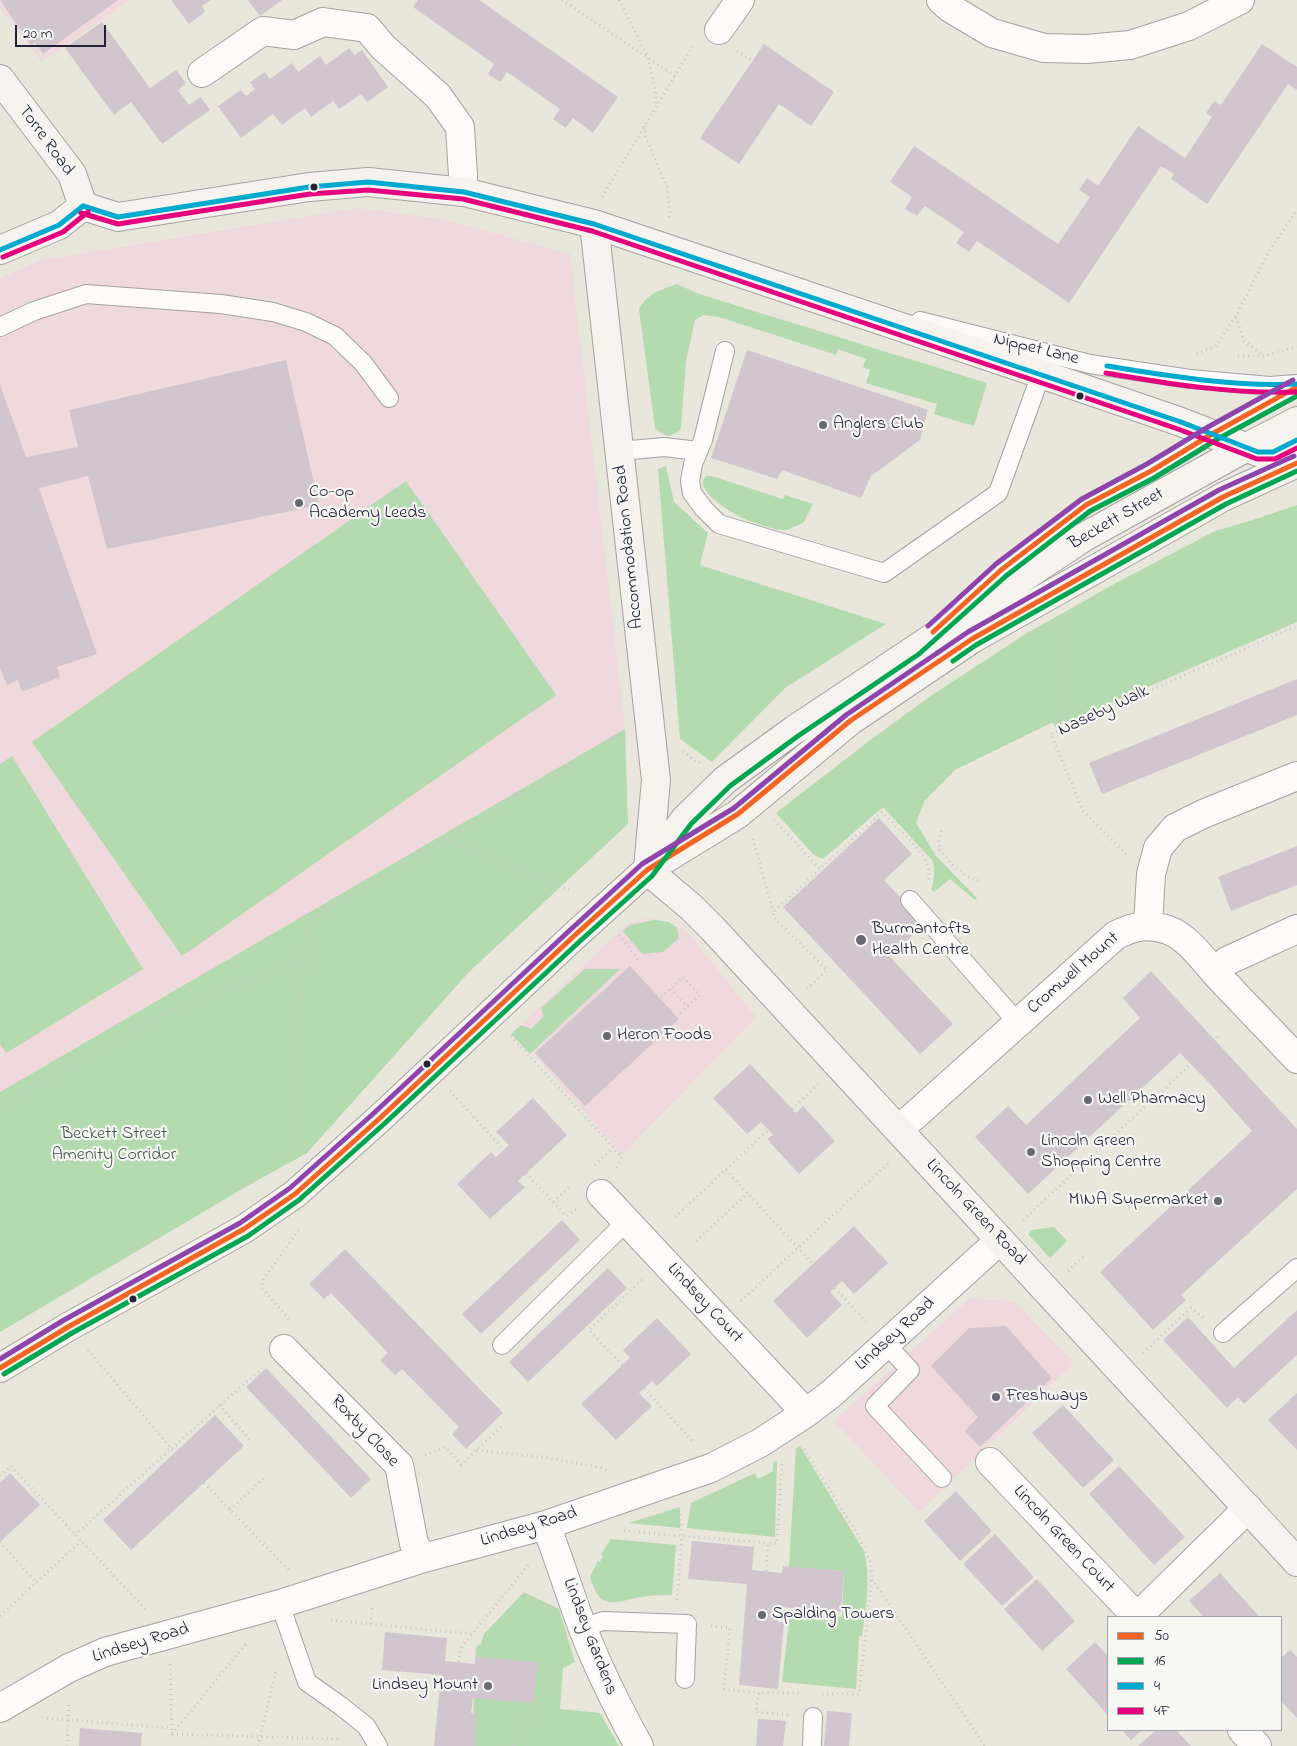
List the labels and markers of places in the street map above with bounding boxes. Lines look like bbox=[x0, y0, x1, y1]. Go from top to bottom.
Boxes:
unlabelled marker bbox=[309, 182, 319, 192]
unlabelled marker bbox=[1075, 391, 1085, 401]
place label: Anglers Club bbox=[833, 414, 923, 436]
marker: Anglers Club bbox=[817, 419, 829, 431]
place label: Co-op Academy Leeds bbox=[309, 482, 427, 524]
marker: Co-op Academy Leeds bbox=[293, 497, 305, 509]
place label: Burmantofts Health Centre bbox=[872, 919, 971, 962]
marker: Burmantofts Health Centre bbox=[854, 933, 868, 947]
place label: Heron Foods bbox=[617, 1025, 712, 1047]
marker: Heron Foods bbox=[601, 1030, 613, 1042]
unlabelled marker bbox=[422, 1059, 432, 1069]
place label: Well Pharmacy bbox=[1098, 1089, 1205, 1111]
marker: Well Pharmacy bbox=[1082, 1094, 1094, 1106]
place label: Lincoln Green Shopping Centre bbox=[1041, 1131, 1161, 1174]
marker: Lincoln Green Shopping Centre bbox=[1025, 1146, 1037, 1158]
place label: MINA Supermarket bbox=[1069, 1190, 1208, 1212]
marker: MINA Supermarket bbox=[1212, 1195, 1224, 1207]
unlabelled marker bbox=[128, 1294, 138, 1304]
place label: Freshways bbox=[1006, 1386, 1088, 1408]
marker: Freshways bbox=[990, 1391, 1002, 1403]
place label: Spalding Towers bbox=[772, 1604, 894, 1626]
marker: Spalding Towers bbox=[756, 1609, 768, 1621]
place label: Lindsey Mount bbox=[372, 1675, 478, 1697]
marker: Lindsey Mount bbox=[482, 1680, 494, 1692]

